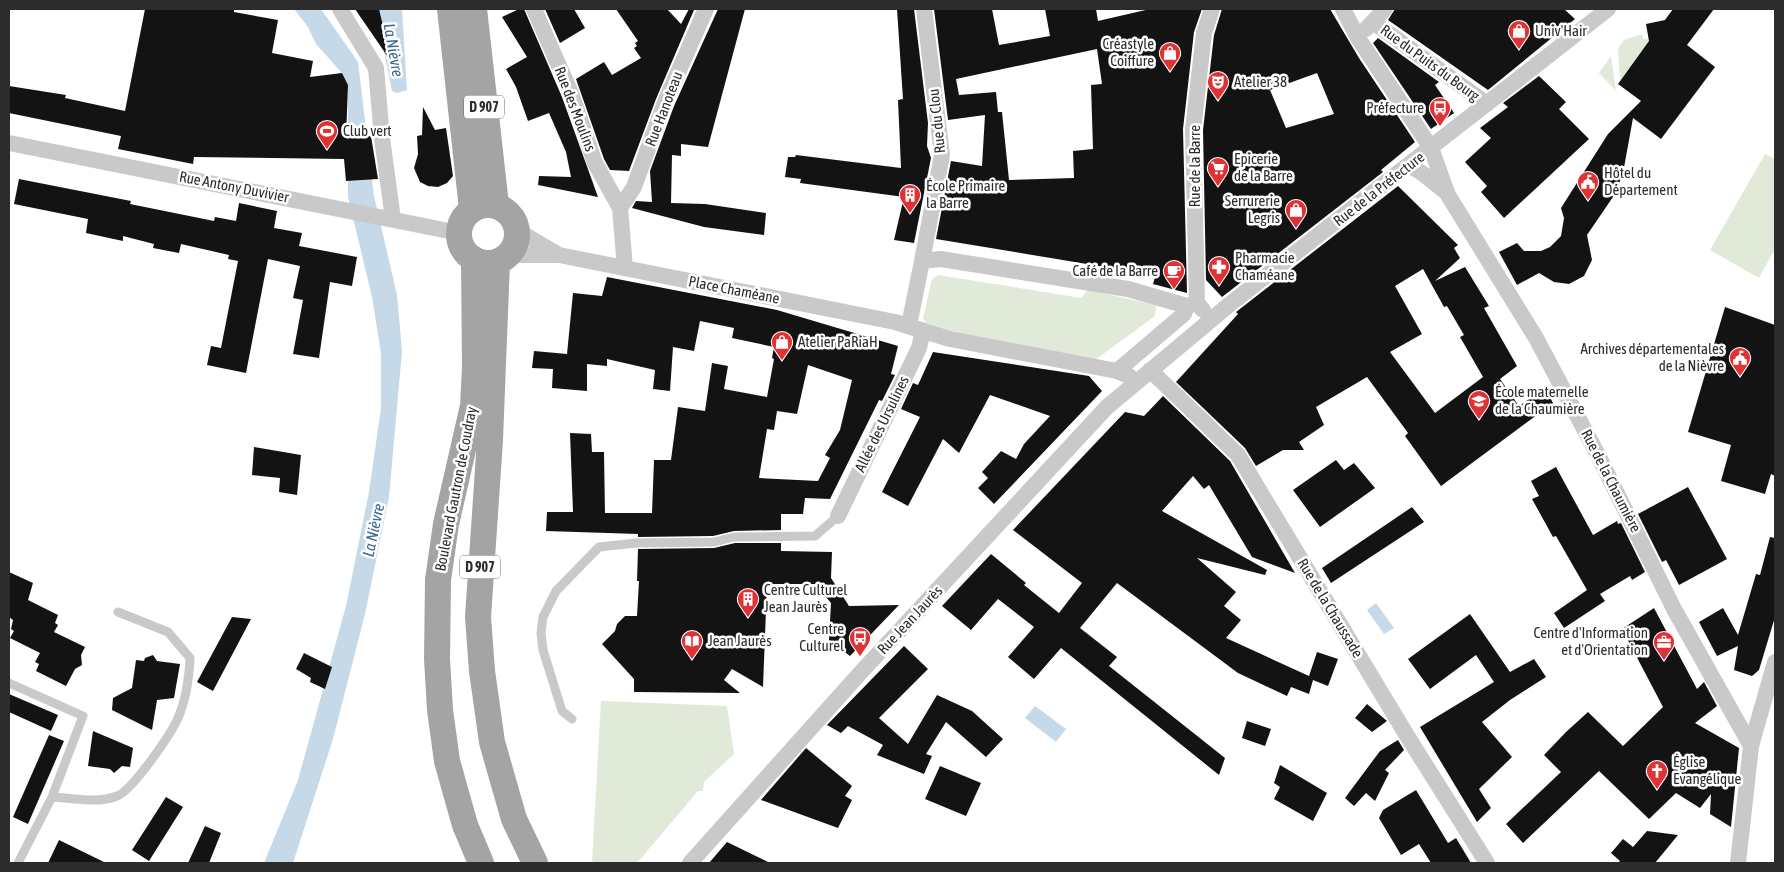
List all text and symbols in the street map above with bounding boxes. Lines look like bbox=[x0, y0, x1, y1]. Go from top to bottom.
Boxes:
shop icon: Univ'Hair bbox=[1507, 19, 1531, 50]
street label: Rue du Puits du Bourg bbox=[1378, 21, 1483, 104]
water label: La Nièvre bbox=[380, 22, 408, 78]
place label: Univ'Hair bbox=[1535, 22, 1587, 39]
place label: Créastyle Coiffure bbox=[1103, 35, 1154, 69]
shop icon: Créastyle Coiffure bbox=[1158, 41, 1182, 72]
street label: Rue des Moulins bbox=[552, 64, 599, 154]
street label: Rue Hanoteau bbox=[641, 69, 686, 149]
theatre icon: Atelier 38 bbox=[1206, 70, 1230, 101]
place label: Atelier 38 bbox=[1234, 73, 1287, 90]
street label: Rue du Clou bbox=[925, 88, 948, 154]
road number: D 907 bbox=[464, 95, 504, 118]
bus stop icon: Préfecture bbox=[1428, 96, 1452, 127]
place label: Préfecture bbox=[1366, 99, 1424, 116]
sports icon: Club vert bbox=[315, 119, 339, 150]
place label: Club vert bbox=[343, 122, 392, 139]
street label: Rue de la Barre bbox=[1186, 125, 1203, 207]
street label: Rue de la Préfecture bbox=[1330, 148, 1428, 229]
place label: Epicerie de la Barre bbox=[1234, 150, 1293, 184]
supermarket icon: Epicerie de la Barre bbox=[1206, 156, 1230, 187]
place label: Hôtel du Département bbox=[1604, 164, 1678, 198]
street label: Rue Antony Duvivier bbox=[178, 168, 291, 206]
public building icon: Hôtel du Département bbox=[1576, 170, 1600, 201]
place label: École Primaire la Barre bbox=[926, 177, 1006, 211]
building icon: École Primaire la Barre bbox=[898, 183, 922, 214]
place label: Serrurerie Legris bbox=[1225, 192, 1280, 226]
shop icon: Serrurerie Legris bbox=[1284, 198, 1308, 229]
place label: Pharmacie Chaméane bbox=[1235, 249, 1295, 283]
pharmacy icon: Pharmacie Chaméane bbox=[1207, 255, 1231, 286]
cafe icon: Café de la Barre bbox=[1162, 259, 1186, 290]
place label: Café de la Barre bbox=[1073, 262, 1158, 279]
street label: Place Chaméane bbox=[687, 272, 781, 307]
shop icon: Atelier PaRiaH bbox=[770, 330, 794, 361]
place label: Atelier PaRiaH bbox=[798, 333, 878, 350]
place label: Archives départementales de la Nièvre bbox=[1580, 340, 1724, 374]
public building icon: Archives départementales de la Nièvre bbox=[1728, 346, 1752, 377]
street label: Allée des Ursulines bbox=[851, 373, 912, 475]
place label: École maternelle de la Chaumière bbox=[1495, 383, 1589, 417]
school or university icon: École maternelle de la Chaumière bbox=[1467, 389, 1491, 420]
street label: Boulevard Gautron de Coudray bbox=[431, 405, 480, 573]
street label: Rue de la Chaumière bbox=[1578, 427, 1645, 535]
water label: La Nièvre bbox=[359, 502, 387, 558]
street label: Rue de la Chaussade bbox=[1294, 555, 1367, 660]
road number: D 907 bbox=[460, 556, 500, 578]
place label: Centre Culturel Jean Jaurès bbox=[764, 581, 847, 615]
street label: Rue Jean Jaurès bbox=[874, 582, 946, 657]
building icon: Centre Culturel Jean Jaurès bbox=[736, 587, 760, 618]
place label: Centre Culturel bbox=[799, 620, 844, 654]
place label: Centre d'Information et d'Orientation bbox=[1533, 624, 1648, 658]
bus stop icon: Centre Culturel bbox=[848, 626, 872, 657]
library icon: Jean Jaurès bbox=[680, 629, 704, 660]
office icon: Centre d'Information et d'Orientation bbox=[1652, 630, 1676, 661]
place label: Jean Jaurès bbox=[708, 632, 771, 649]
place label: Église Evangélique bbox=[1673, 753, 1741, 787]
church icon: Église Evangélique bbox=[1645, 759, 1669, 790]

